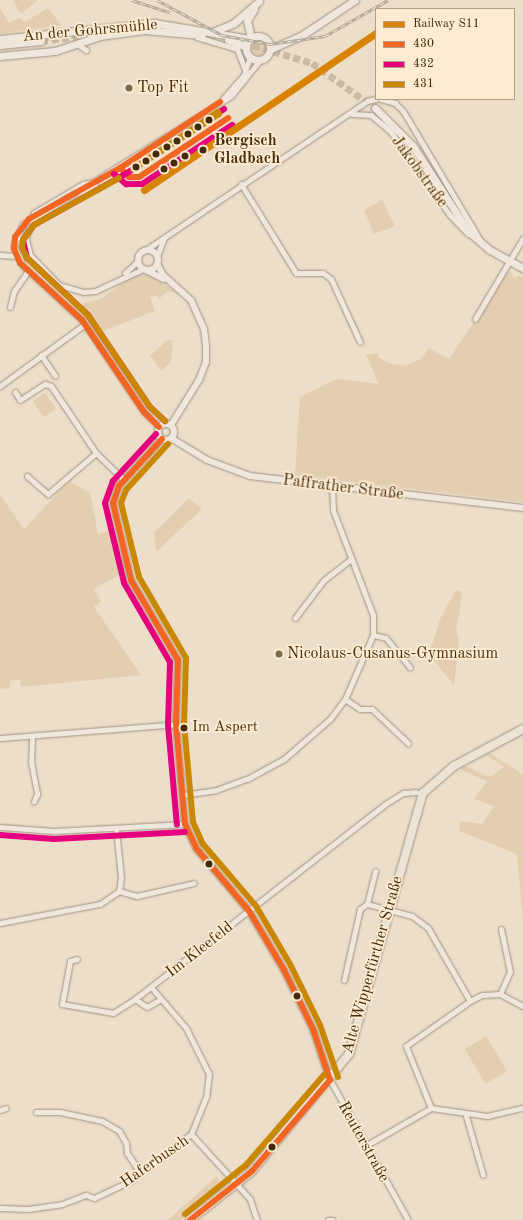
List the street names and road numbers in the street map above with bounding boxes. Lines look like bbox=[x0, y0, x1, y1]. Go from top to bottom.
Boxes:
street label: An der Gohrsmühle bbox=[22, 16, 158, 46]
street label: Jakobstraße bbox=[387, 132, 451, 212]
street label: Paffrather Straße bbox=[281, 471, 405, 505]
street label: Alte Wipperfürther Straße bbox=[338, 874, 408, 1056]
street label: Im Kleefeld bbox=[163, 918, 237, 982]
street label: Reuterstraße bbox=[333, 1098, 393, 1186]
street label: Haferbusch bbox=[117, 1131, 193, 1193]

